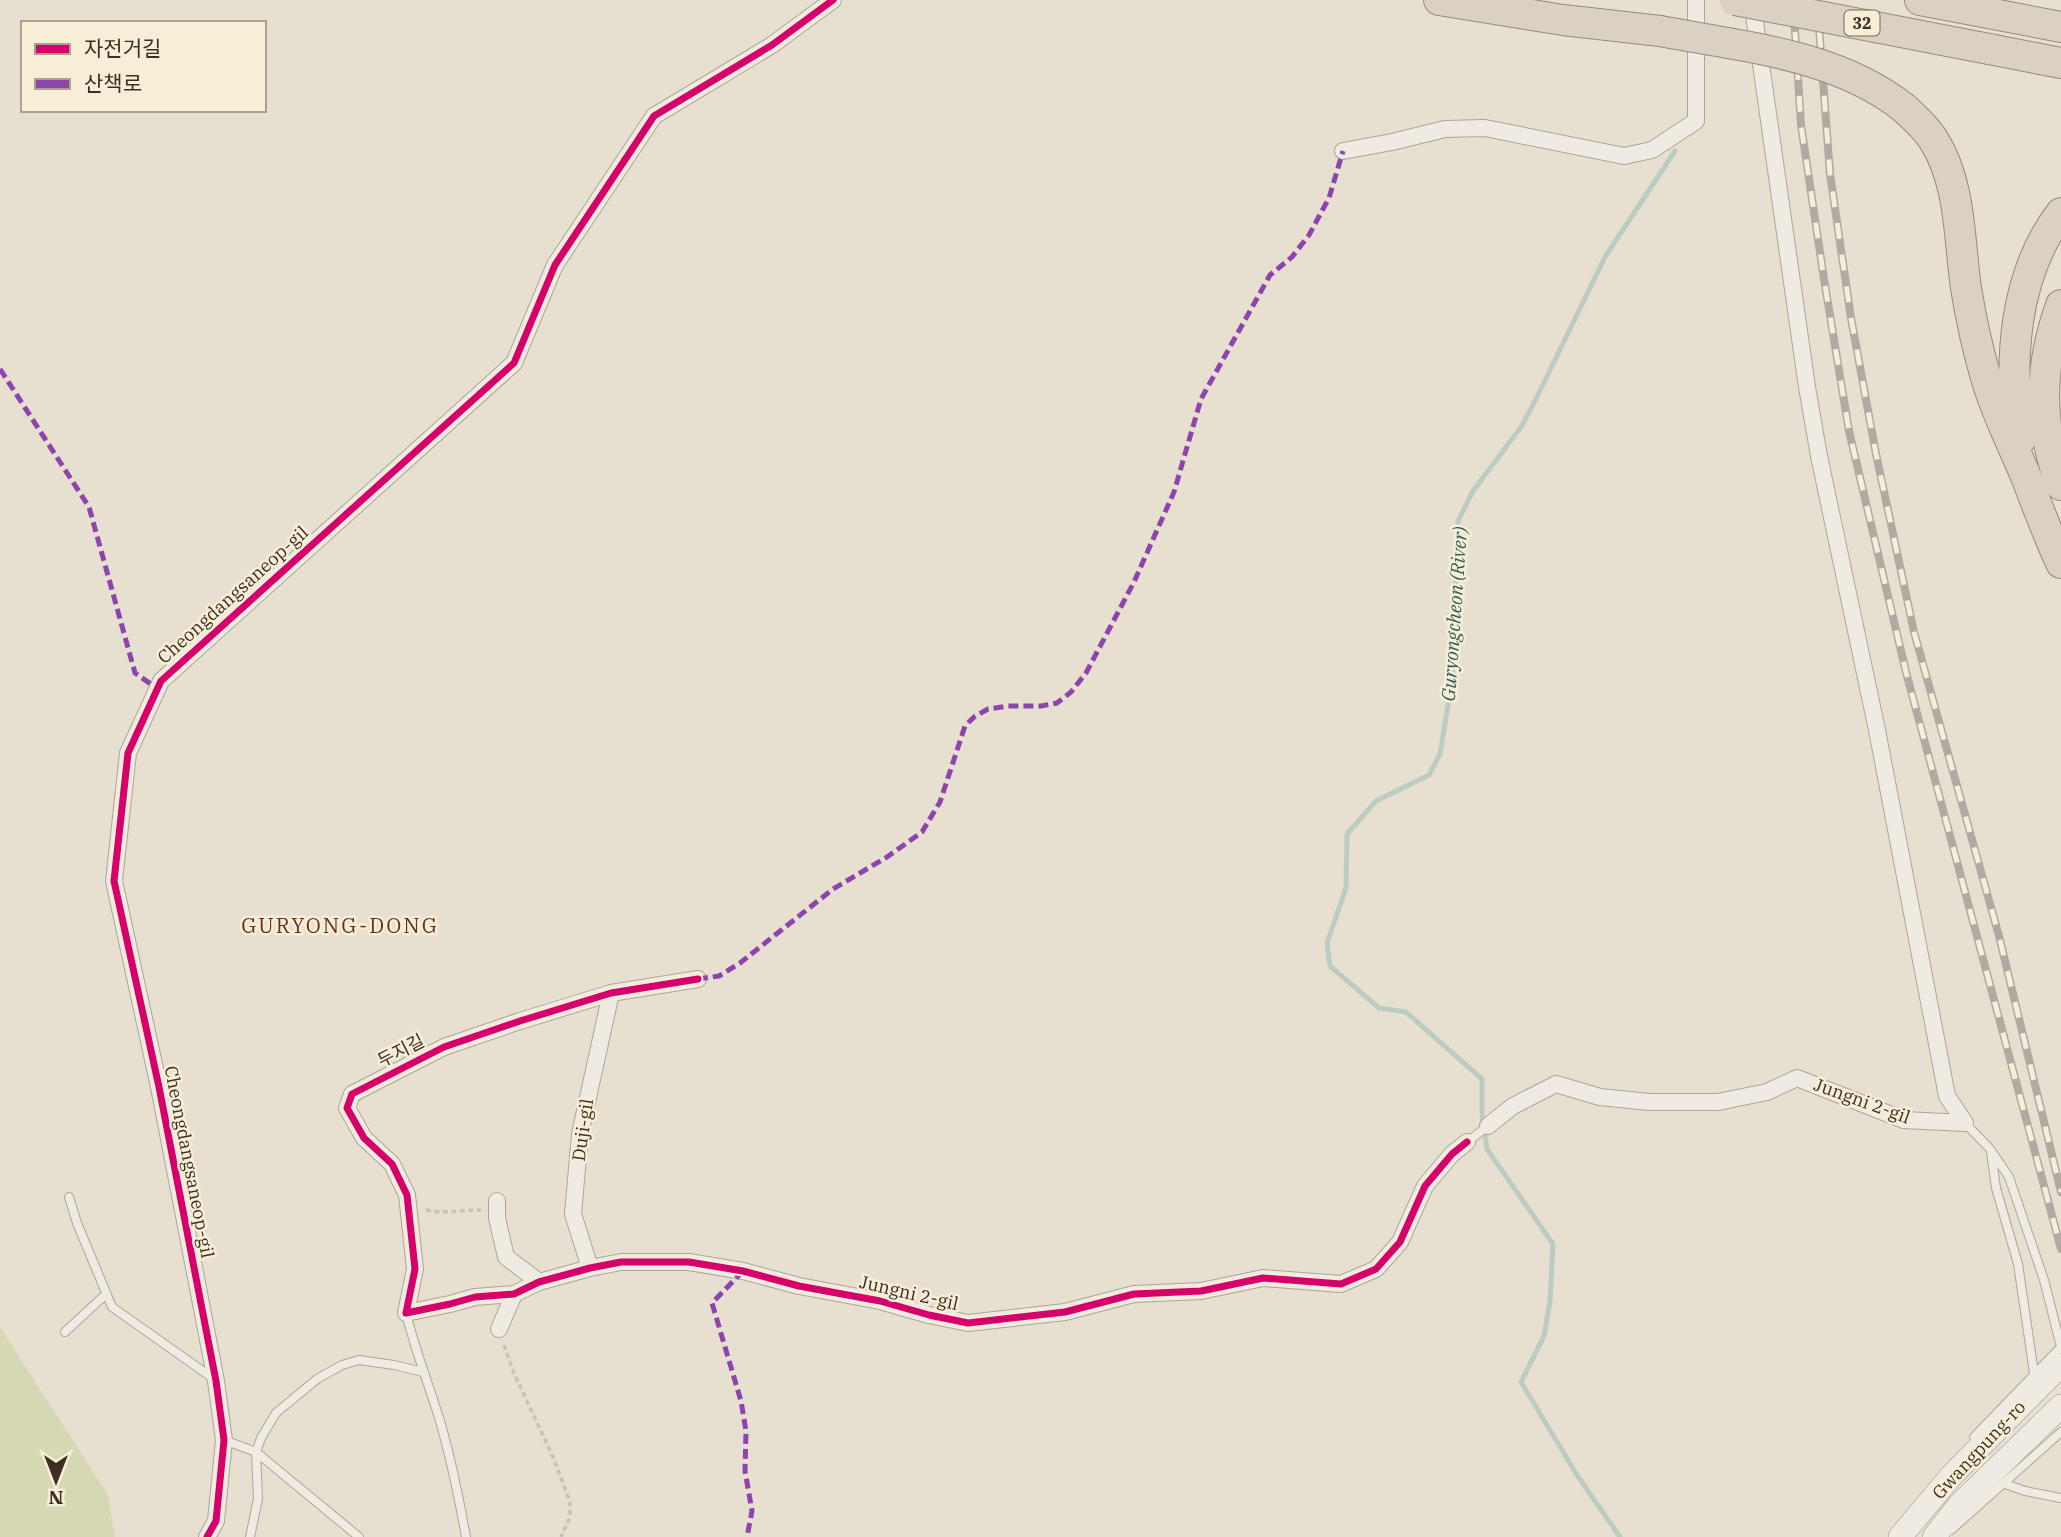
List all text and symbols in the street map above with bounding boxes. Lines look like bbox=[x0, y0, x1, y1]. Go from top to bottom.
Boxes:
road number: 32 bbox=[1844, 10, 1880, 36]
legend bbox=[21, 21, 266, 112]
text: 자전거길 bbox=[84, 34, 161, 62]
text: 산책로 bbox=[84, 69, 142, 97]
street label: Cheongdangsaneop-gil bbox=[152, 521, 313, 669]
water label: Guryongcheon (River) bbox=[1436, 525, 1472, 702]
district label: GURYONG-DONG bbox=[241, 911, 439, 939]
street label: 두지길 bbox=[373, 1029, 428, 1072]
street label: Cheongdangsaneop-gil bbox=[160, 1064, 219, 1260]
street label: Jungni 2-gil bbox=[1811, 1072, 1913, 1129]
street label: Duji-gil bbox=[567, 1097, 598, 1163]
street label: Jungni 2-gil bbox=[857, 1270, 961, 1315]
street label: Gwangpung-ro bbox=[1927, 1396, 2030, 1504]
north arrow bbox=[21, 1446, 91, 1516]
text: N bbox=[48, 1486, 64, 1510]

